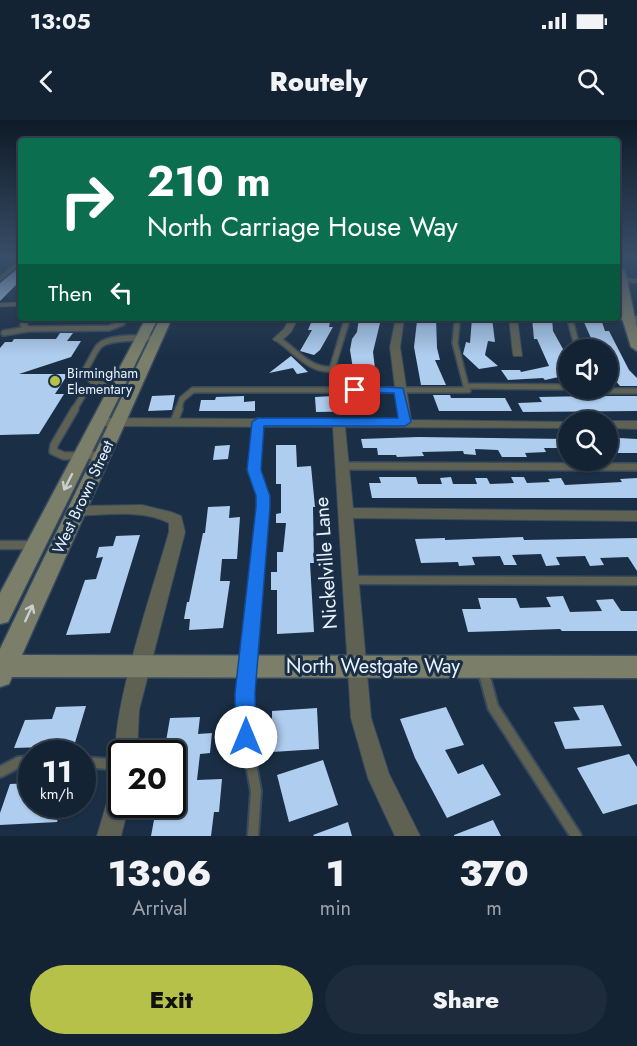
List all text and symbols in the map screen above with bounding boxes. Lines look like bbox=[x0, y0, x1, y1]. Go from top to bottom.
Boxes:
text: 13:05 bbox=[30, 5, 91, 37]
text: Routely bbox=[270, 62, 367, 101]
icon: back bbox=[30, 65, 63, 98]
icon: search bbox=[574, 65, 607, 98]
text: 210 m bbox=[147, 151, 271, 212]
icon: right bbox=[48, 162, 126, 240]
text: North Carriage House Way bbox=[147, 207, 458, 246]
icon: left bbox=[105, 276, 138, 309]
text: Then bbox=[48, 277, 93, 309]
map controls bbox=[558, 339, 618, 471]
button: sound bbox=[558, 339, 618, 399]
place label: Birmingham Elementary bbox=[67, 363, 138, 399]
pin bbox=[329, 364, 380, 415]
icon: arrive bbox=[338, 373, 371, 406]
marker: Birmingham Elementary bbox=[48, 374, 62, 388]
button: search bbox=[558, 411, 618, 471]
street label: West Brown Street bbox=[47, 436, 119, 558]
one-way arrow bbox=[61, 473, 73, 491]
street label: Nickelville Lane bbox=[307, 496, 345, 630]
one-way arrow bbox=[24, 604, 36, 622]
street label: North Westgate Way bbox=[286, 652, 460, 681]
position arrow bbox=[214, 705, 278, 769]
speed limit sign: 20 bbox=[108, 740, 186, 818]
text: 11 bbox=[42, 750, 72, 793]
text: km/h bbox=[40, 783, 74, 805]
text: 13:06 bbox=[108, 847, 212, 899]
text: 1 bbox=[326, 847, 345, 899]
text: 370 bbox=[459, 847, 529, 899]
text: Arrival bbox=[132, 894, 187, 923]
text: min bbox=[320, 894, 351, 923]
text: m bbox=[486, 894, 502, 923]
button: Exit bbox=[30, 965, 313, 1034]
button: Share bbox=[325, 965, 607, 1034]

